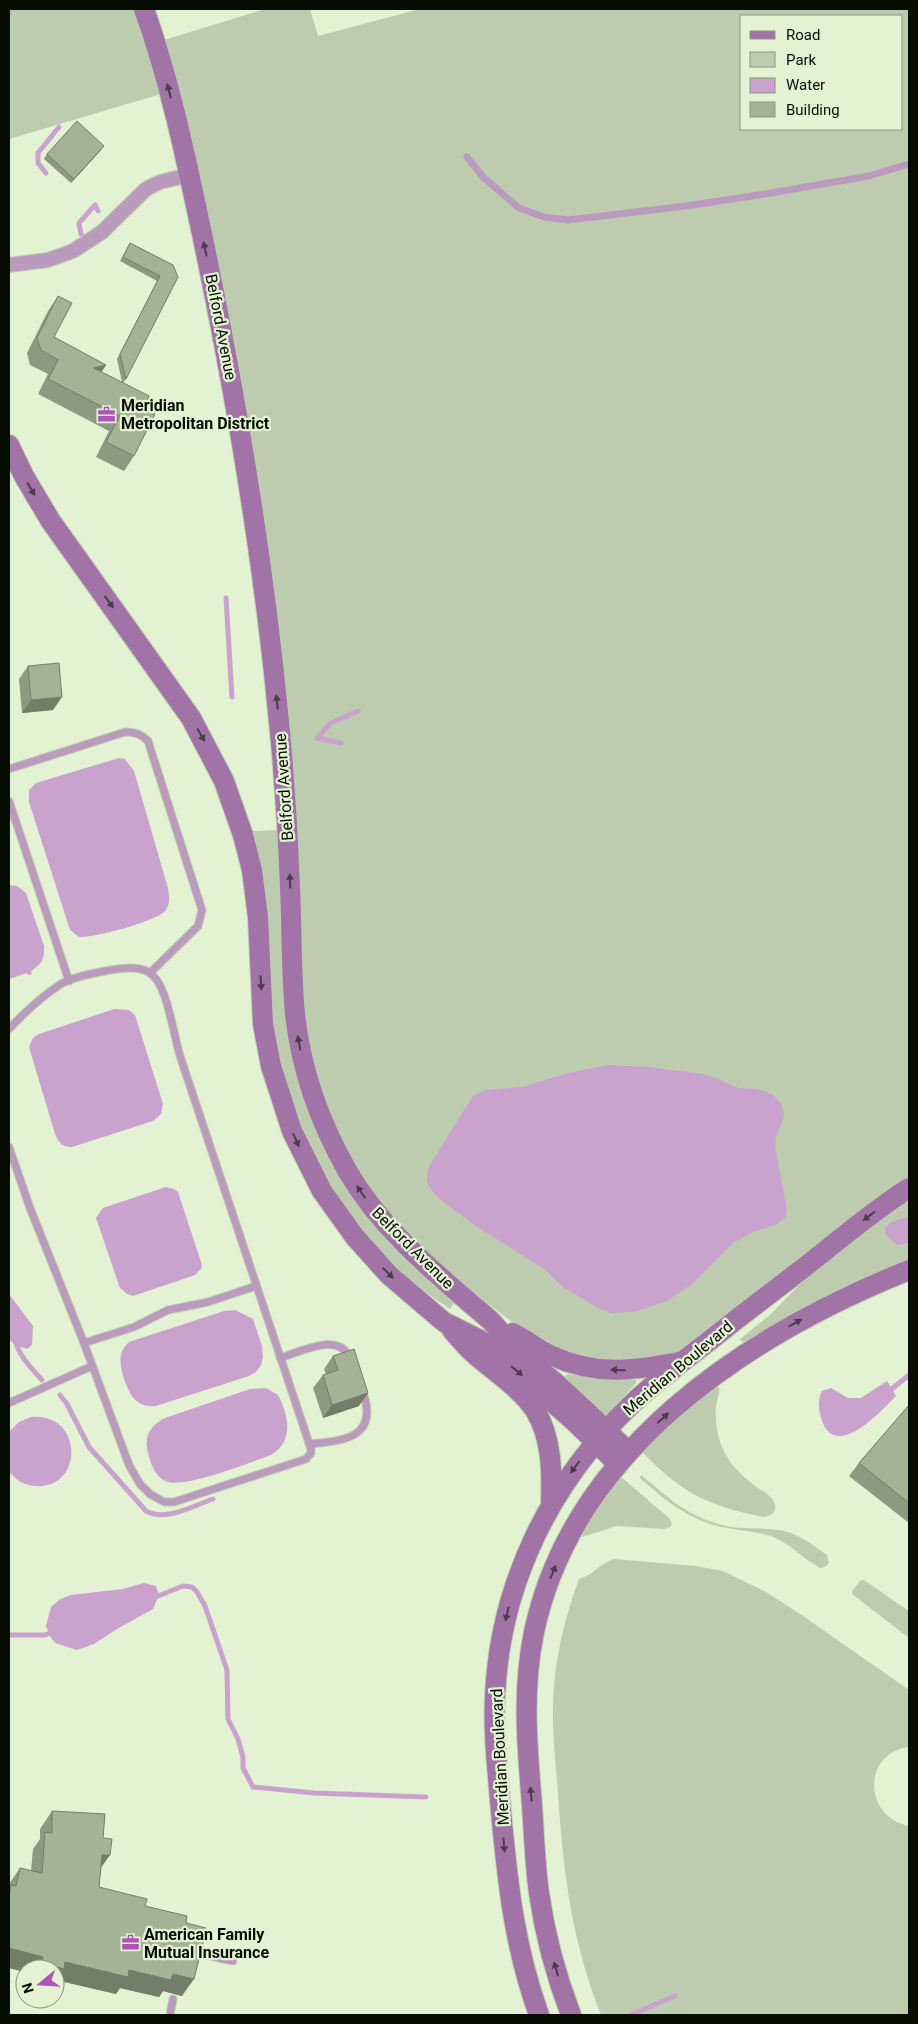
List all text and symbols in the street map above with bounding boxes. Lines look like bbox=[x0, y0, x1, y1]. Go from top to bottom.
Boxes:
legend bbox=[740, 15, 903, 130]
text: Road bbox=[786, 26, 820, 44]
text: Park bbox=[786, 51, 817, 69]
text: Water bbox=[786, 76, 825, 94]
one-way arrow bbox=[165, 83, 173, 98]
text: Building bbox=[786, 101, 840, 119]
one-way arrow bbox=[201, 242, 209, 257]
street label: Belford Avenue bbox=[201, 272, 241, 382]
place label: Meridian Metropolitan District bbox=[121, 396, 270, 433]
office icon: Meridian Metropolitan District bbox=[97, 404, 117, 424]
one-way arrow bbox=[27, 481, 35, 496]
one-way arrow bbox=[104, 595, 114, 609]
one-way arrow bbox=[273, 693, 281, 709]
one-way arrow bbox=[197, 729, 206, 742]
street label: Belford Avenue bbox=[271, 733, 297, 841]
one-way arrow bbox=[285, 873, 293, 889]
one-way arrow bbox=[257, 975, 265, 991]
one-way arrow bbox=[295, 1035, 303, 1051]
one-way arrow bbox=[292, 1133, 300, 1147]
one-way arrow bbox=[356, 1185, 366, 1199]
street label: Belford Avenue bbox=[368, 1203, 458, 1293]
one-way arrow bbox=[862, 1211, 876, 1221]
one-way arrow bbox=[381, 1267, 393, 1279]
street label: Meridian Boulevard bbox=[619, 1317, 737, 1419]
one-way arrow bbox=[788, 1319, 801, 1328]
one-way arrow bbox=[510, 1365, 523, 1376]
one-way arrow bbox=[610, 1366, 626, 1374]
one-way arrow bbox=[656, 1412, 668, 1424]
one-way arrow bbox=[570, 1460, 581, 1473]
one-way arrow bbox=[550, 1565, 558, 1579]
one-way arrow bbox=[503, 1606, 511, 1621]
street label: Meridian Boulevard bbox=[487, 1688, 513, 1826]
one-way arrow bbox=[526, 1785, 534, 1801]
one-way arrow bbox=[500, 1837, 508, 1853]
place label: American Family Mutual Insurance bbox=[144, 1925, 269, 1962]
office icon: American Family Mutual Insurance bbox=[120, 1933, 140, 1953]
north arrow bbox=[15, 1959, 65, 2009]
one-way arrow bbox=[551, 1961, 559, 1976]
text: N bbox=[18, 1981, 37, 1995]

